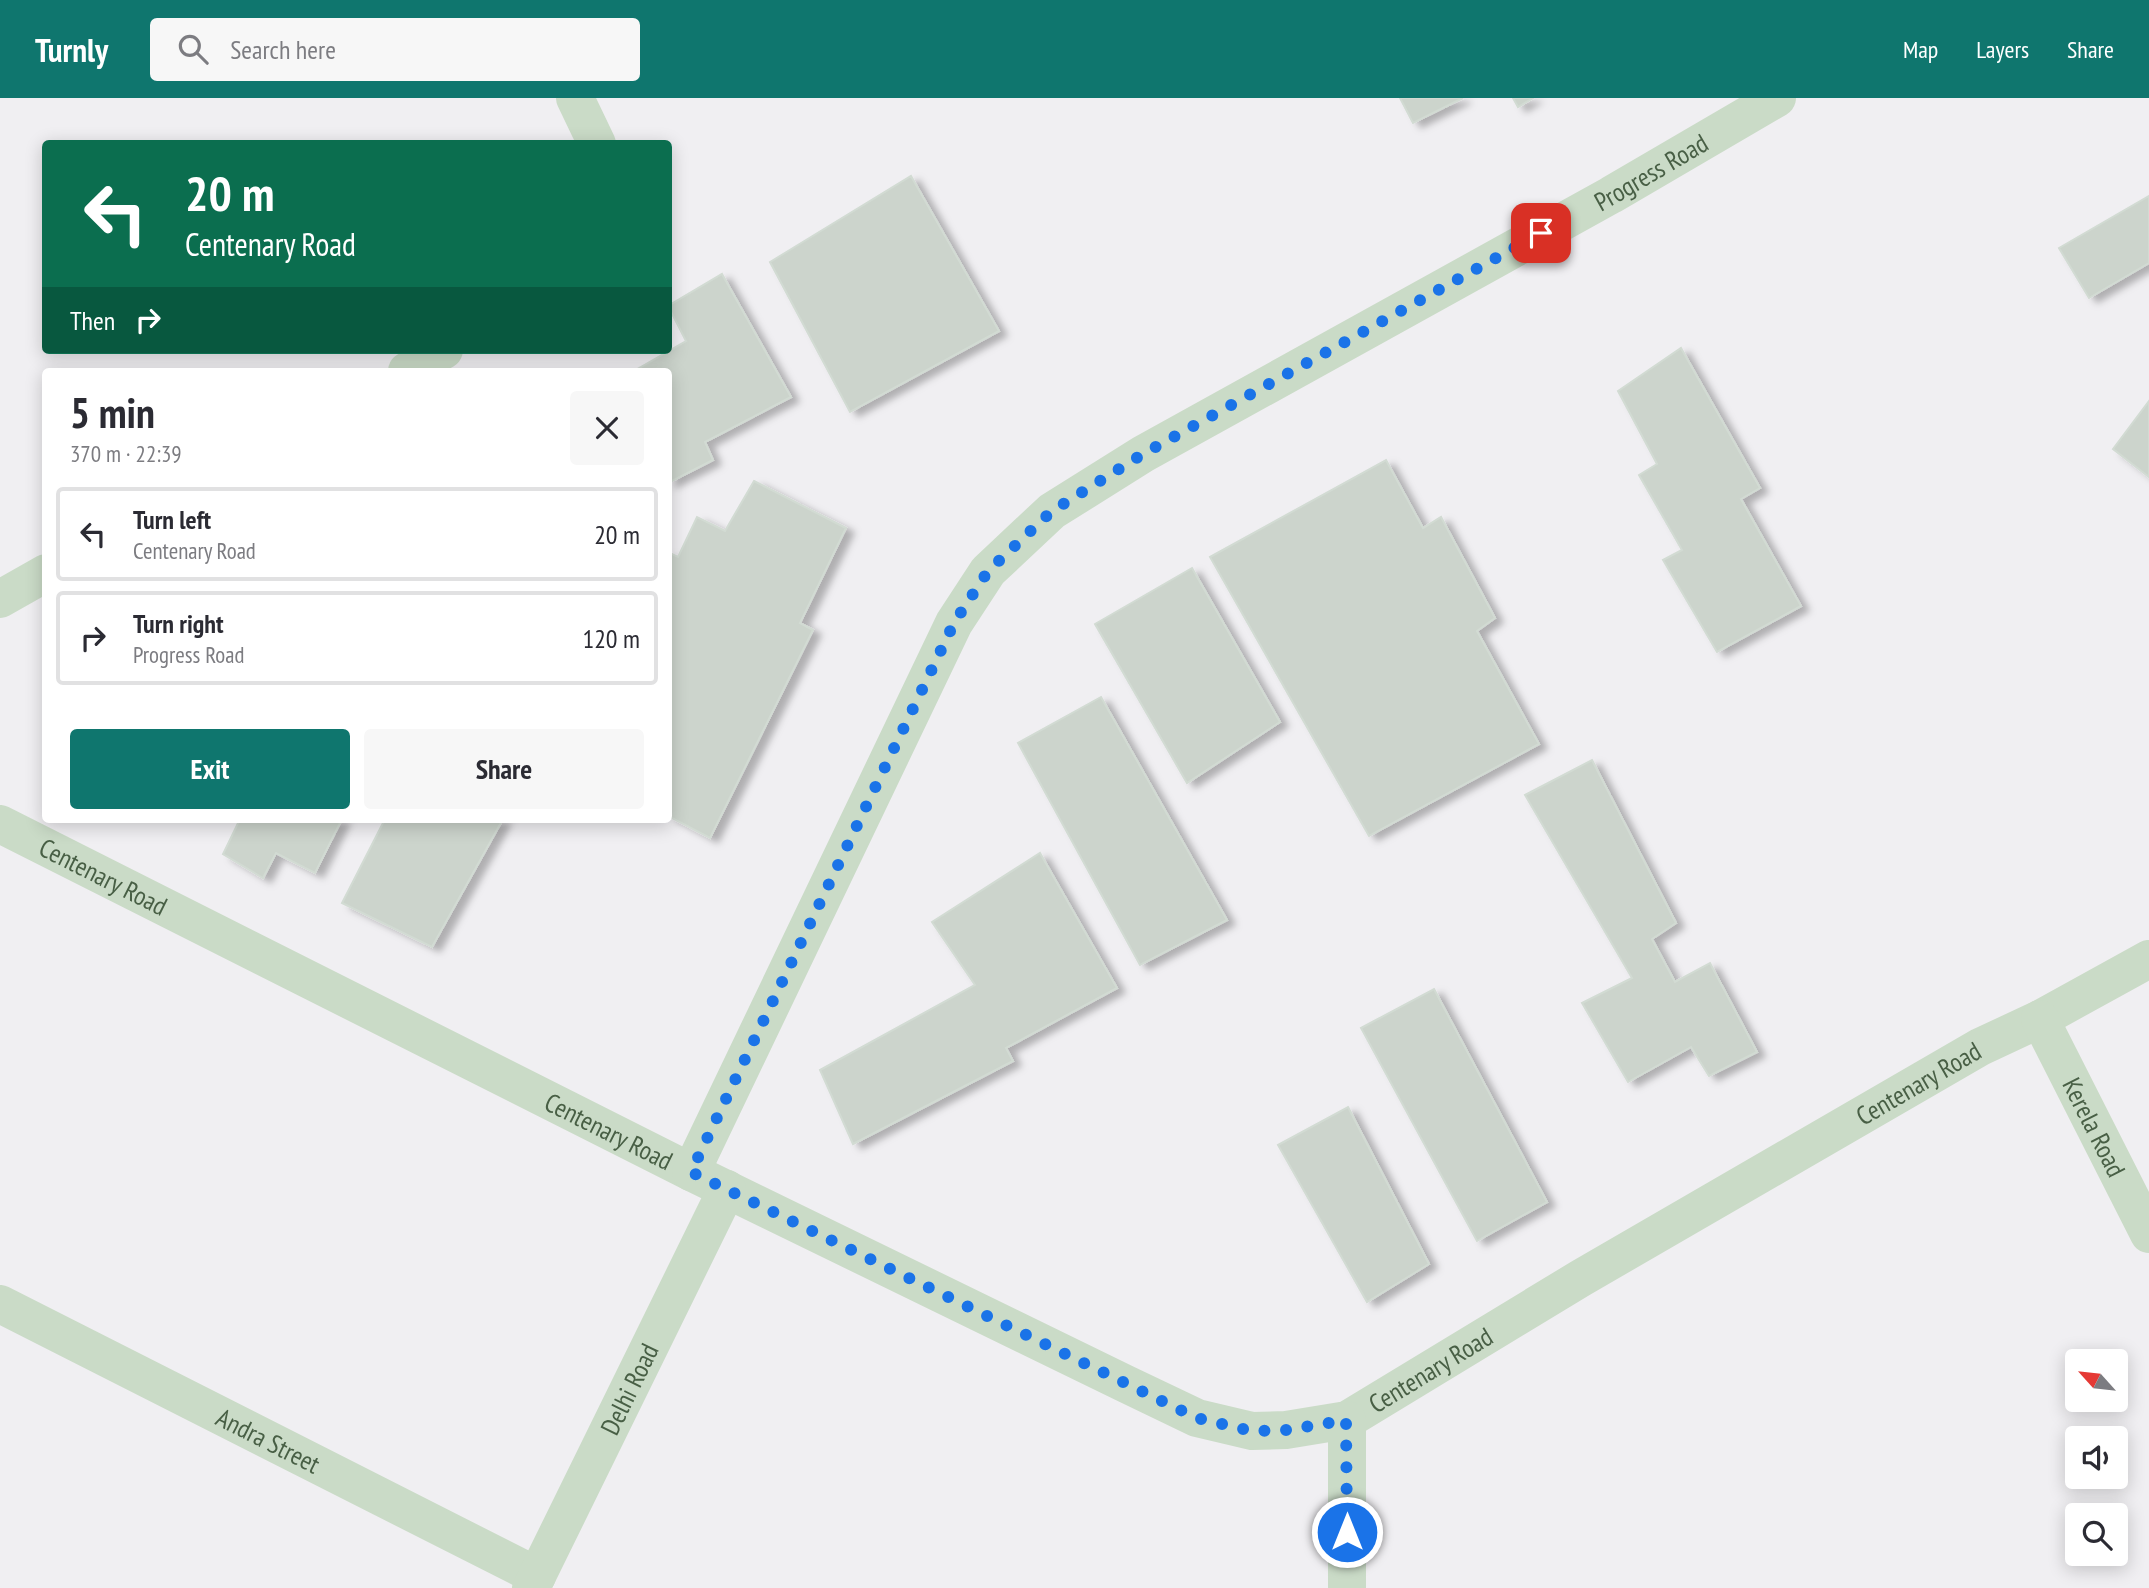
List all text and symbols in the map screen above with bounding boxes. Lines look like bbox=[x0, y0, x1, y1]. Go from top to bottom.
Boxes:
search box bbox=[150, 18, 640, 81]
text: Turnly bbox=[35, 28, 108, 71]
icon: search bbox=[174, 30, 212, 68]
text: Search here bbox=[230, 33, 336, 66]
text: Map bbox=[1903, 34, 1938, 65]
text: Layers bbox=[1976, 34, 2029, 65]
text: Share bbox=[2067, 34, 2114, 65]
street label: Progress Road bbox=[1588, 126, 1714, 218]
text: 20 m bbox=[185, 161, 274, 225]
icon: left bbox=[70, 168, 161, 259]
pin bbox=[1511, 203, 1571, 263]
icon: arrive bbox=[1522, 214, 1560, 252]
text: Centenary Road bbox=[185, 223, 356, 265]
icon: right bbox=[129, 301, 167, 339]
text: Then bbox=[70, 304, 115, 337]
text: 5 min bbox=[70, 385, 155, 440]
button: close bbox=[570, 391, 644, 465]
text: 370 m · 22:39 bbox=[70, 439, 182, 468]
text: Turn left bbox=[133, 503, 211, 536]
icon: left bbox=[74, 515, 112, 553]
text: 20 m bbox=[594, 518, 640, 551]
text: Centenary Road bbox=[133, 536, 256, 565]
text: Turn right bbox=[133, 607, 224, 640]
icon: right bbox=[74, 619, 112, 657]
text: 120 m bbox=[582, 622, 640, 655]
text: Progress Road bbox=[133, 640, 244, 669]
button: Exit bbox=[70, 729, 350, 809]
button: Share bbox=[364, 729, 644, 809]
street label: Centenary Road bbox=[34, 830, 173, 922]
street label: Centenary Road bbox=[1850, 1034, 1987, 1132]
street label: Kerela Road bbox=[2056, 1072, 2134, 1182]
street label: Centenary Road bbox=[540, 1085, 679, 1177]
street label: Centenary Road bbox=[1362, 1319, 1498, 1420]
street label: Delhi Road bbox=[593, 1338, 665, 1440]
north arrow bbox=[2065, 1349, 2128, 1412]
map controls bbox=[2065, 1349, 2128, 1566]
street label: Andra Street bbox=[211, 1400, 326, 1480]
button: sound bbox=[2065, 1426, 2128, 1489]
position arrow bbox=[1310, 1495, 1384, 1569]
button: search bbox=[2065, 1503, 2128, 1566]

